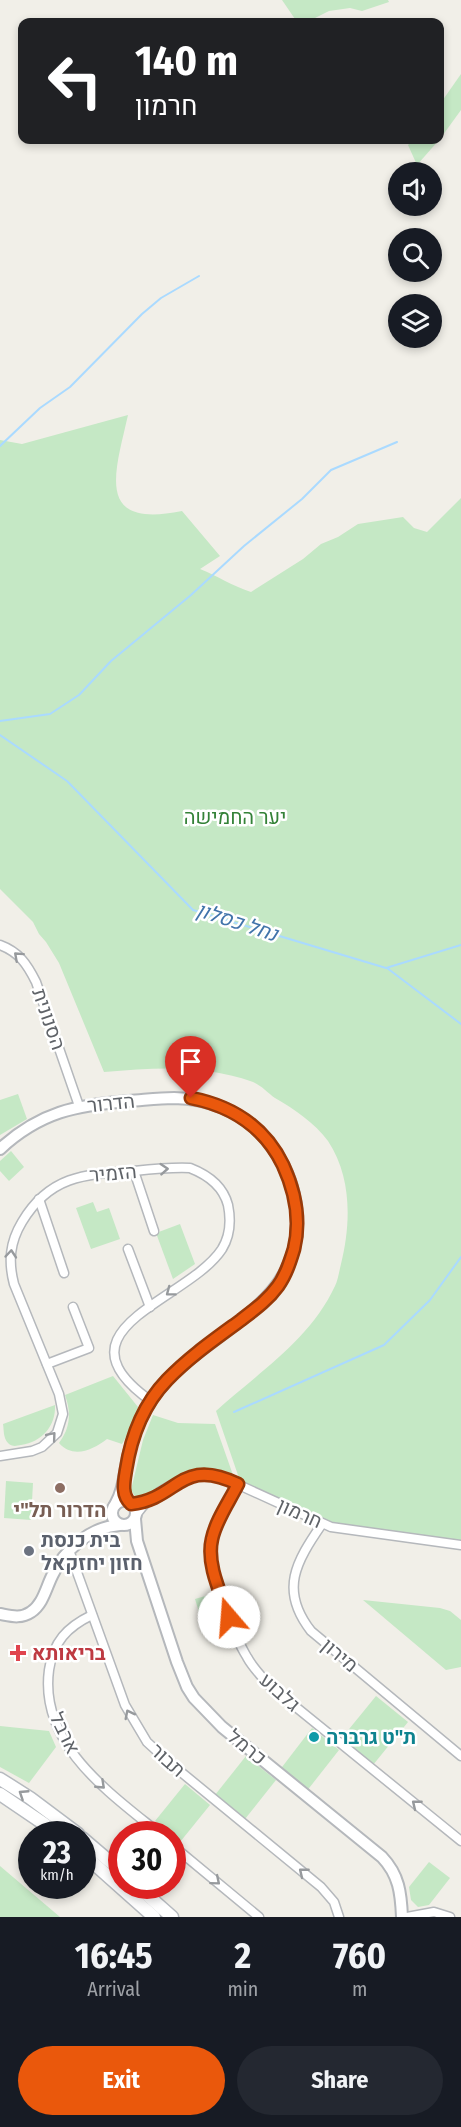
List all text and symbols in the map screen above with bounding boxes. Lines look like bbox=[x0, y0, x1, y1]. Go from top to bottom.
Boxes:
text: 140 m bbox=[135, 36, 238, 86]
icon: left bbox=[36, 42, 114, 120]
text: חרמון bbox=[135, 90, 198, 122]
map controls bbox=[388, 162, 442, 348]
button: sound bbox=[388, 162, 442, 216]
button: search bbox=[388, 228, 442, 282]
button: layers bbox=[388, 294, 442, 348]
park label: יער החמישה bbox=[184, 805, 286, 829]
water label: נחל כסלון bbox=[193, 897, 282, 948]
one-way arrow bbox=[15, 952, 25, 963]
street label: הסנונית bbox=[27, 985, 71, 1053]
pin bbox=[165, 1036, 216, 1098]
icon: arrive bbox=[174, 1045, 207, 1078]
street label: הדרור bbox=[86, 1089, 136, 1117]
street label: הזמיר bbox=[88, 1159, 138, 1187]
one-way arrow bbox=[160, 1162, 169, 1175]
one-way arrow bbox=[5, 1249, 18, 1258]
one-way arrow bbox=[166, 1285, 177, 1296]
one-way arrow bbox=[45, 1432, 56, 1443]
marker: הדרור תל"י bbox=[53, 1481, 67, 1495]
street label: חרמון bbox=[274, 1493, 326, 1533]
place label: הדרור תל"י bbox=[13, 1498, 107, 1522]
place label: בית כנסת חזון יחזקאל bbox=[41, 1528, 143, 1575]
marker: בית כנסת חזון יחזקאל bbox=[22, 1544, 36, 1558]
position arrow bbox=[197, 1585, 261, 1649]
street label: מירון bbox=[317, 1633, 363, 1677]
place label: בריאותא bbox=[32, 1641, 106, 1665]
marker: בריאותא bbox=[9, 1644, 27, 1662]
street label: גלבוע bbox=[255, 1668, 305, 1716]
street label: ארבל bbox=[45, 1708, 85, 1758]
one-way arrow bbox=[125, 1709, 137, 1720]
street label: כרמל bbox=[223, 1724, 271, 1770]
place label: ת"ט גרברה bbox=[326, 1725, 416, 1749]
marker: ת"ט גרברה bbox=[307, 1730, 321, 1744]
street label: תבור bbox=[146, 1738, 190, 1782]
one-way arrow bbox=[95, 1778, 105, 1789]
one-way arrow bbox=[19, 1789, 29, 1801]
one-way arrow bbox=[411, 1801, 422, 1812]
speed limit sign: 30 bbox=[108, 1821, 186, 1899]
text: 23 bbox=[43, 1835, 71, 1871]
text: km/h bbox=[40, 1866, 74, 1884]
one-way arrow bbox=[299, 1869, 310, 1880]
one-way arrow bbox=[209, 1874, 220, 1885]
text: 16:45 bbox=[75, 1934, 153, 1978]
text: 2 bbox=[235, 1934, 251, 1978]
text: 760 bbox=[333, 1934, 386, 1978]
text: Arrival bbox=[87, 1977, 140, 2001]
text: min bbox=[227, 1977, 258, 2001]
text: m bbox=[352, 1977, 367, 2001]
button: Exit bbox=[18, 2046, 225, 2115]
button: Share bbox=[237, 2046, 443, 2115]

